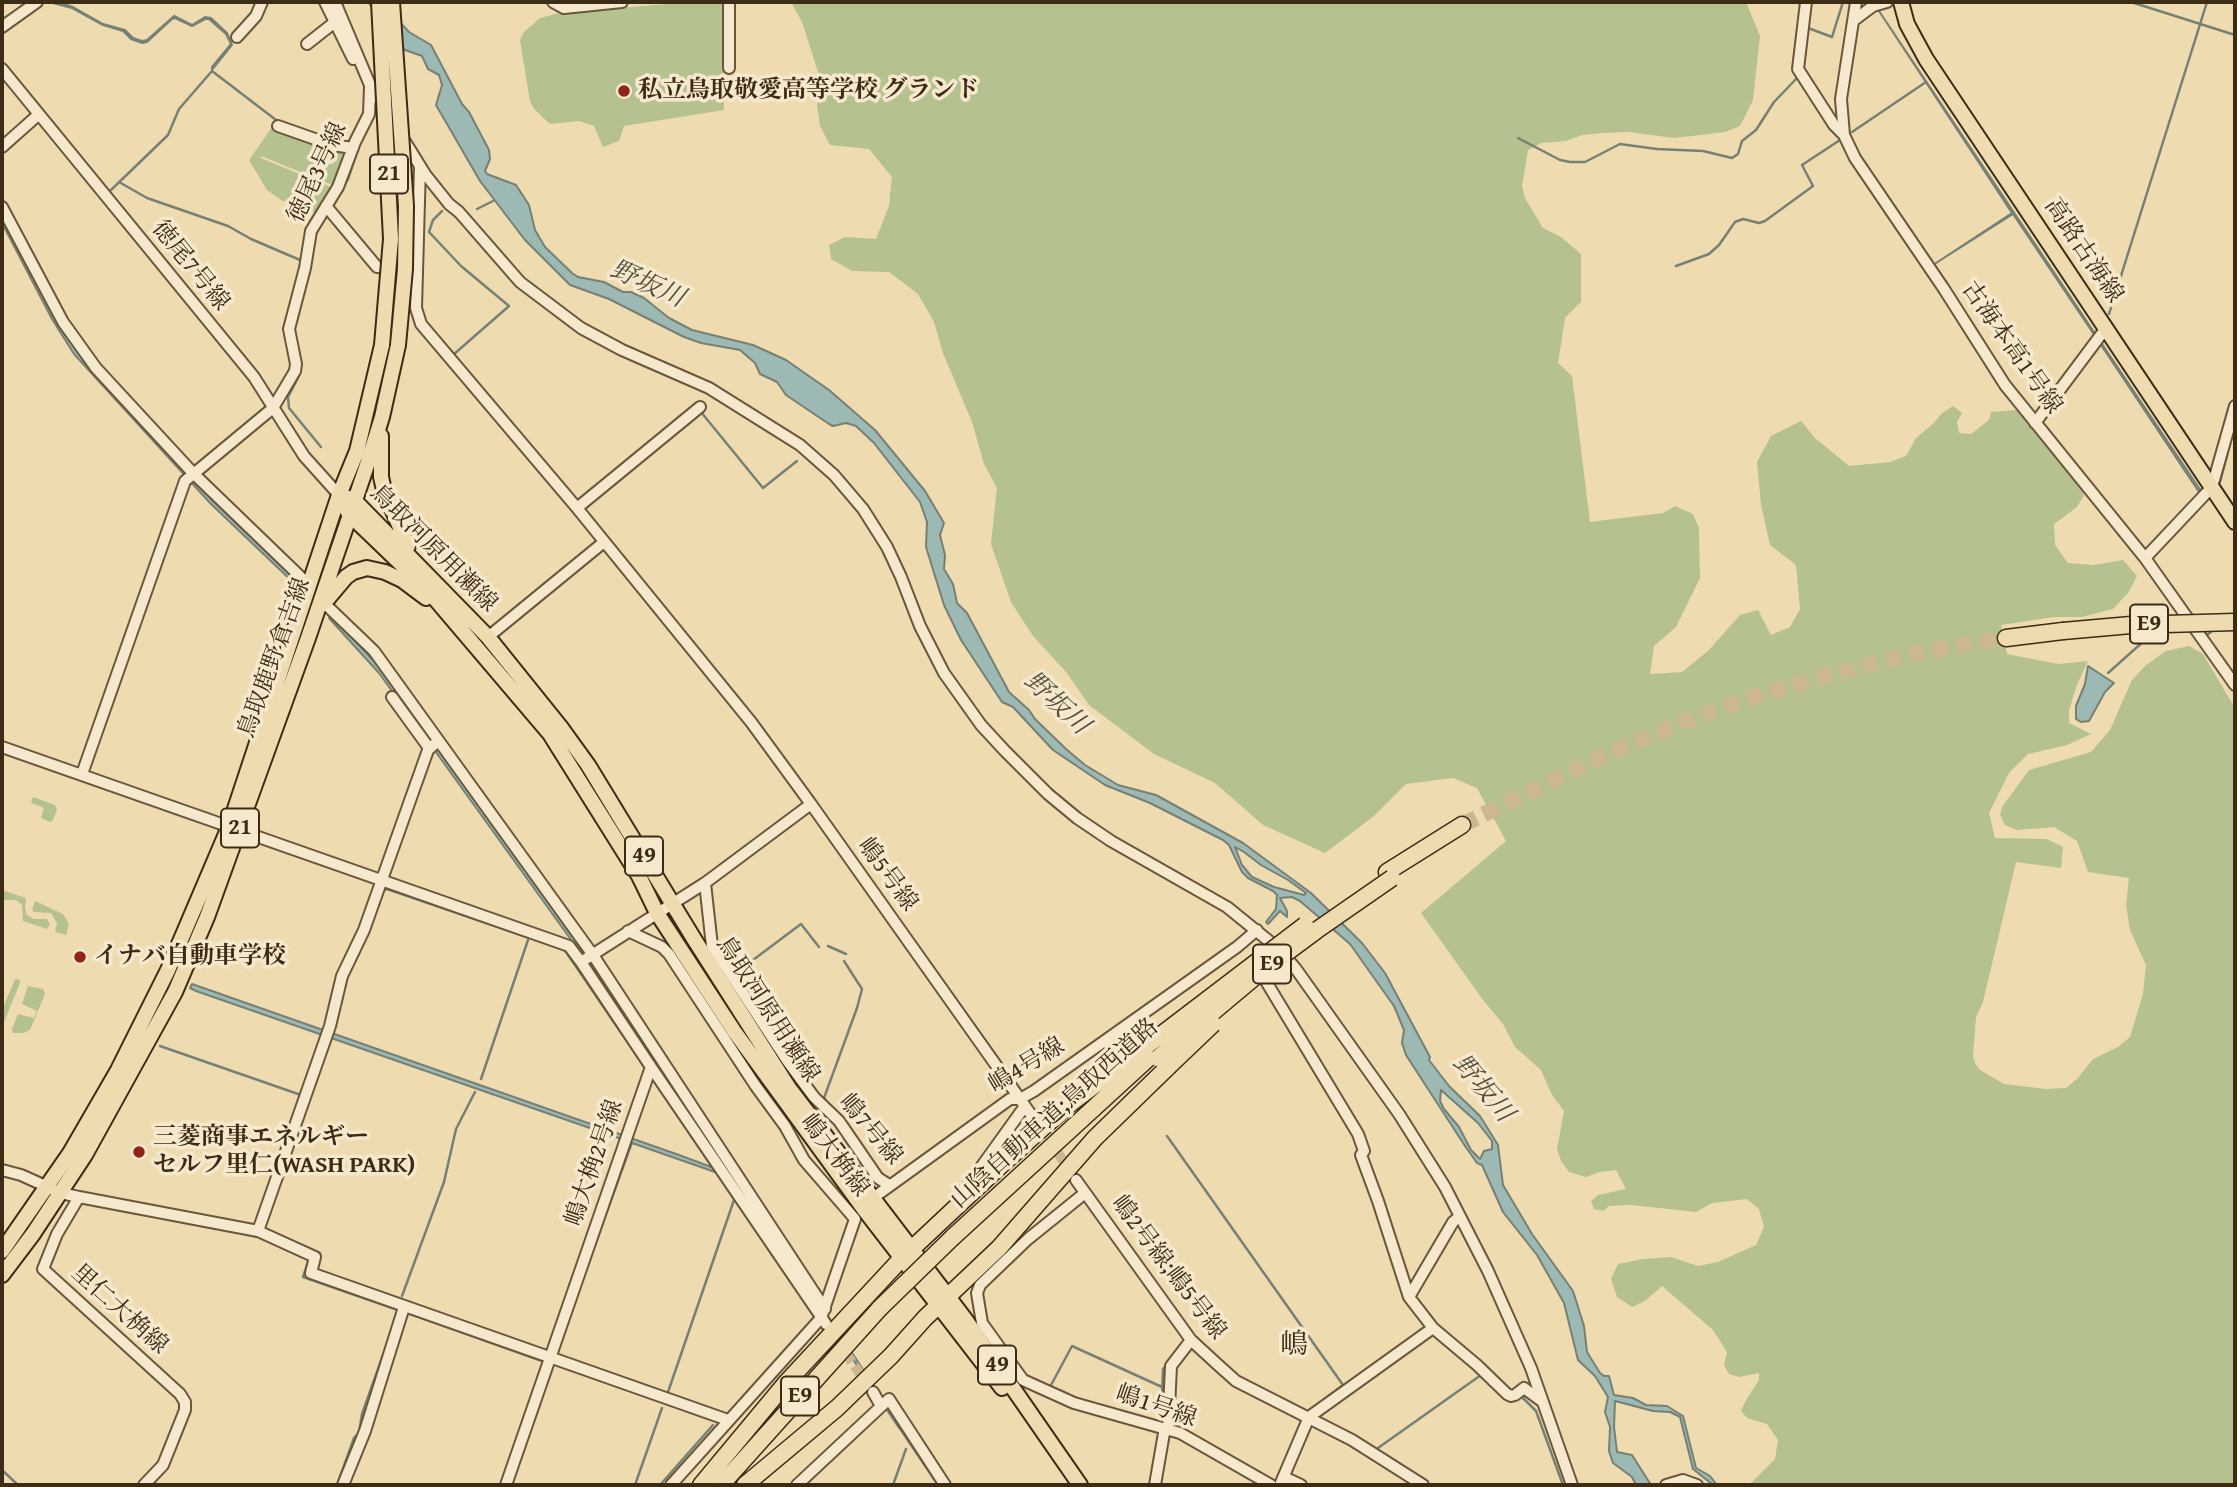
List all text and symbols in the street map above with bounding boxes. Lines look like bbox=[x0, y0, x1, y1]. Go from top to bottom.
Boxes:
place label: 私立鳥取敬愛高等学校 グランド bbox=[638, 77, 979, 105]
marker: 私立鳥取敬愛高等学校 グランド bbox=[616, 83, 632, 99]
street label: 徳尾3号線 bbox=[282, 118, 354, 228]
road number: 21 bbox=[370, 154, 408, 194]
street label: 高路古海線 bbox=[2038, 193, 2128, 309]
street label: 徳尾7号線 bbox=[145, 215, 235, 317]
water label: 野坂川 bbox=[605, 255, 689, 315]
street label: 古海本高1号線 bbox=[1955, 276, 2067, 420]
street label: 鳥取河原用瀬線 bbox=[363, 479, 503, 619]
street label: 鳥取鹿野倉吉線 bbox=[233, 574, 317, 742]
road number: E9 bbox=[2130, 604, 2168, 644]
water label: 野坂川 bbox=[1017, 666, 1095, 742]
road number: 21 bbox=[221, 808, 259, 848]
street label: 嶋5号線 bbox=[851, 833, 923, 917]
road number: 49 bbox=[625, 836, 663, 876]
street label: 鳥取河原用瀬線 bbox=[709, 932, 825, 1088]
place label: イナバ自動車学校 bbox=[94, 943, 286, 971]
road number: E9 bbox=[1253, 945, 1291, 984]
marker: イナバ自動車学校 bbox=[72, 949, 88, 965]
street label: 山陰自動車道;鳥取西道路 bbox=[945, 1013, 1165, 1215]
street label: 嶋4号線 bbox=[984, 1032, 1070, 1100]
water label: 野坂川 bbox=[1445, 1049, 1519, 1129]
street label: 嶋7号線 bbox=[832, 1089, 908, 1171]
street label: 嶋大桷2号線 bbox=[560, 1096, 630, 1230]
street label: 嶋大桷線 bbox=[794, 1109, 874, 1203]
place label: 三菱商事エネルギー セルフ里仁(WASH PARK) bbox=[153, 1124, 415, 1180]
marker: 三菱商事エネルギー セルフ里仁(WASH PARK) bbox=[131, 1144, 147, 1160]
street label: 嶋2号線;嶋5号線 bbox=[1104, 1190, 1232, 1346]
street label: 里仁大桷線 bbox=[65, 1259, 173, 1361]
district label: 嶋 bbox=[1280, 1329, 1308, 1363]
road number: 49 bbox=[978, 1346, 1016, 1384]
road number: E9 bbox=[781, 1376, 819, 1415]
street label: 嶋1号線 bbox=[1112, 1380, 1200, 1434]

